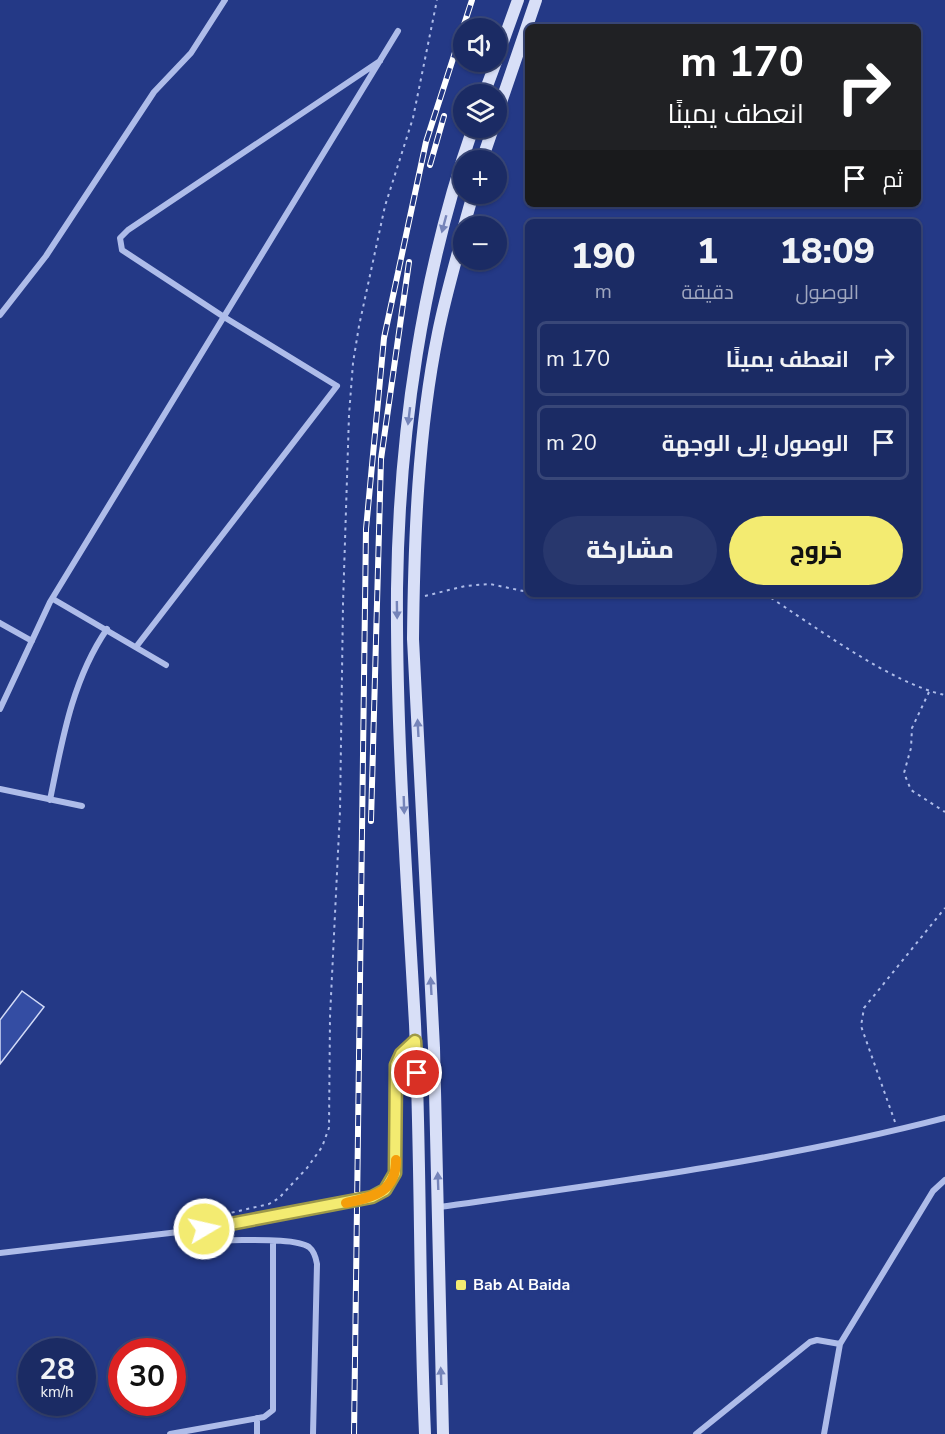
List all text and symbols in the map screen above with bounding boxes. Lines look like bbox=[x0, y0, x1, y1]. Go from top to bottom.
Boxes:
map controls bbox=[453, 18, 507, 270]
button: sound bbox=[453, 18, 507, 72]
text: 170 m bbox=[680, 34, 804, 91]
icon: right bbox=[825, 48, 903, 126]
button: layers bbox=[453, 84, 507, 138]
text: انعطف يمينًا bbox=[667, 96, 804, 133]
button: + bbox=[453, 150, 507, 204]
icon: arrive bbox=[838, 162, 871, 195]
text: ثم bbox=[883, 165, 903, 195]
one-way arrow bbox=[439, 215, 448, 233]
button: − bbox=[453, 216, 507, 270]
text: 1 bbox=[697, 227, 718, 276]
text: 18:09 bbox=[779, 227, 875, 276]
text: 190 bbox=[571, 232, 636, 281]
text: m bbox=[595, 278, 612, 305]
text: دقيقة bbox=[682, 279, 734, 306]
text: الوصول bbox=[795, 279, 859, 306]
icon: right bbox=[867, 342, 900, 375]
text: 170 m bbox=[546, 344, 610, 374]
text: انعطف يمينًا bbox=[726, 345, 849, 375]
one-way arrow bbox=[405, 406, 414, 425]
icon: arrive bbox=[867, 426, 900, 459]
text: 20 m bbox=[546, 428, 597, 458]
text: الوصول إلى الوجهة bbox=[662, 429, 849, 459]
button: مشاركة bbox=[543, 516, 717, 585]
button: خروج bbox=[729, 516, 903, 585]
one-way arrow bbox=[392, 600, 402, 619]
one-way arrow bbox=[414, 719, 423, 738]
one-way arrow bbox=[400, 795, 409, 814]
one-way arrow bbox=[427, 976, 436, 995]
pin bbox=[391, 1047, 442, 1098]
icon: arrive bbox=[400, 1056, 433, 1089]
one-way arrow bbox=[434, 1171, 443, 1190]
position arrow bbox=[172, 1197, 236, 1261]
place label: Bab Al Baida bbox=[473, 1274, 570, 1296]
marker: Bab Al Baida bbox=[454, 1278, 468, 1292]
speed limit sign: 30 bbox=[108, 1338, 186, 1416]
text: 28 bbox=[39, 1349, 75, 1390]
one-way arrow bbox=[436, 1366, 445, 1385]
text: km/h bbox=[40, 1382, 74, 1402]

